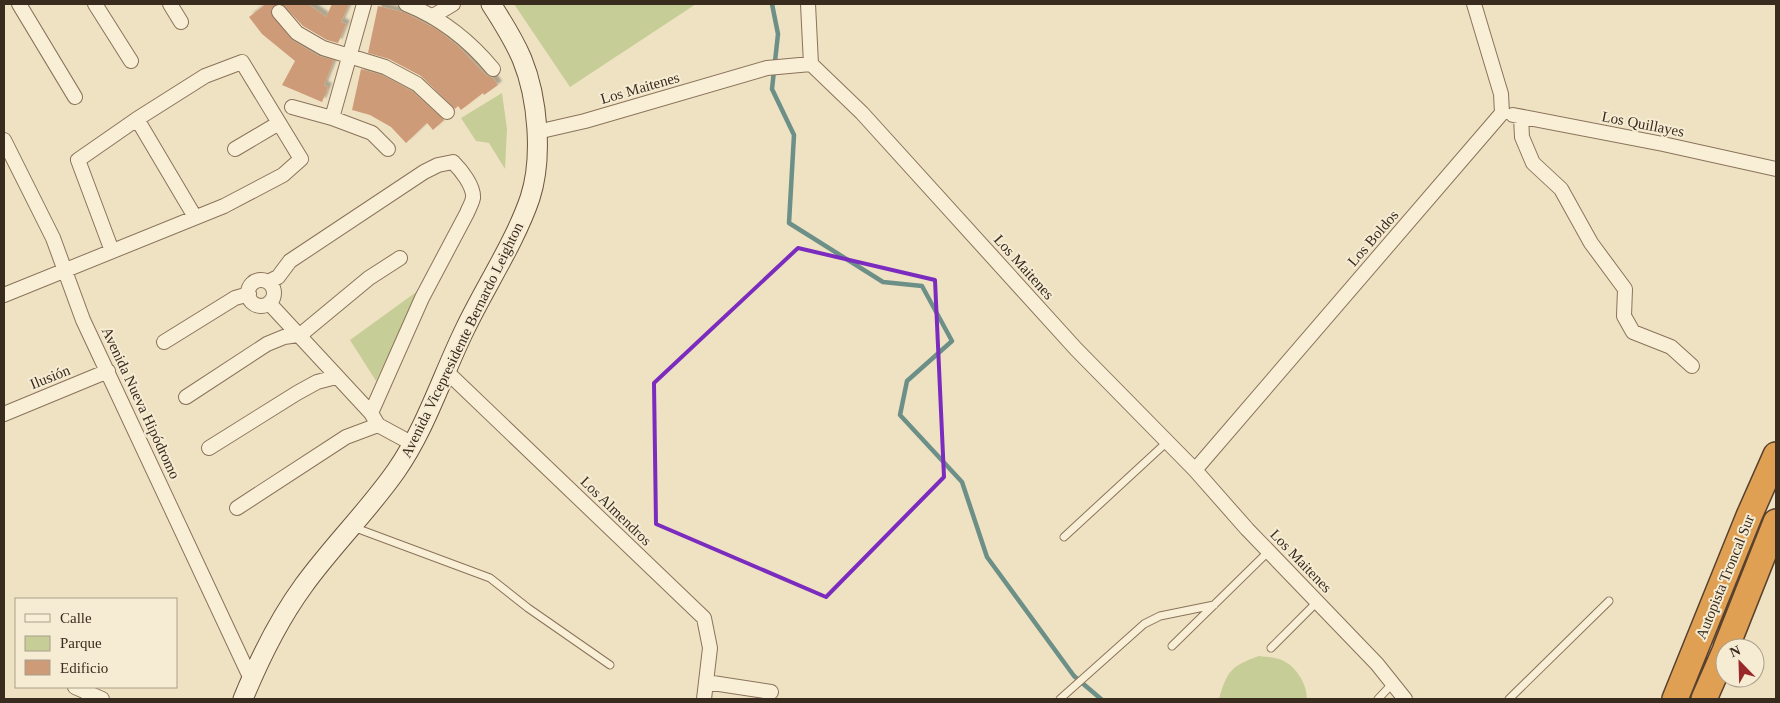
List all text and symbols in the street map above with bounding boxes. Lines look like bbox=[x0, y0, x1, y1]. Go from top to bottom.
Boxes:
street label: Los Maitenes bbox=[599, 69, 681, 107]
street label: Los Quillayes bbox=[1600, 108, 1686, 140]
street label: Los Boldos bbox=[1344, 207, 1402, 269]
street label: Avenida Vicepresidente Bernardo Leighton bbox=[398, 219, 526, 460]
street label: Los Maitenes bbox=[991, 231, 1057, 303]
street label: Avenida Nueva Hipódromo bbox=[99, 325, 183, 481]
street label: Ilusión bbox=[28, 362, 73, 392]
street label: Los Almendros bbox=[577, 473, 655, 549]
street label: Autopista Troncal Sur bbox=[1693, 513, 1757, 641]
street label: Los Maitenes bbox=[1267, 526, 1335, 596]
legend bbox=[15, 598, 178, 688]
text: Calle bbox=[60, 610, 92, 626]
text: Parque bbox=[60, 635, 102, 651]
north arrow bbox=[1715, 638, 1765, 688]
text: N bbox=[1728, 643, 1743, 660]
text: Edificio bbox=[60, 660, 108, 676]

